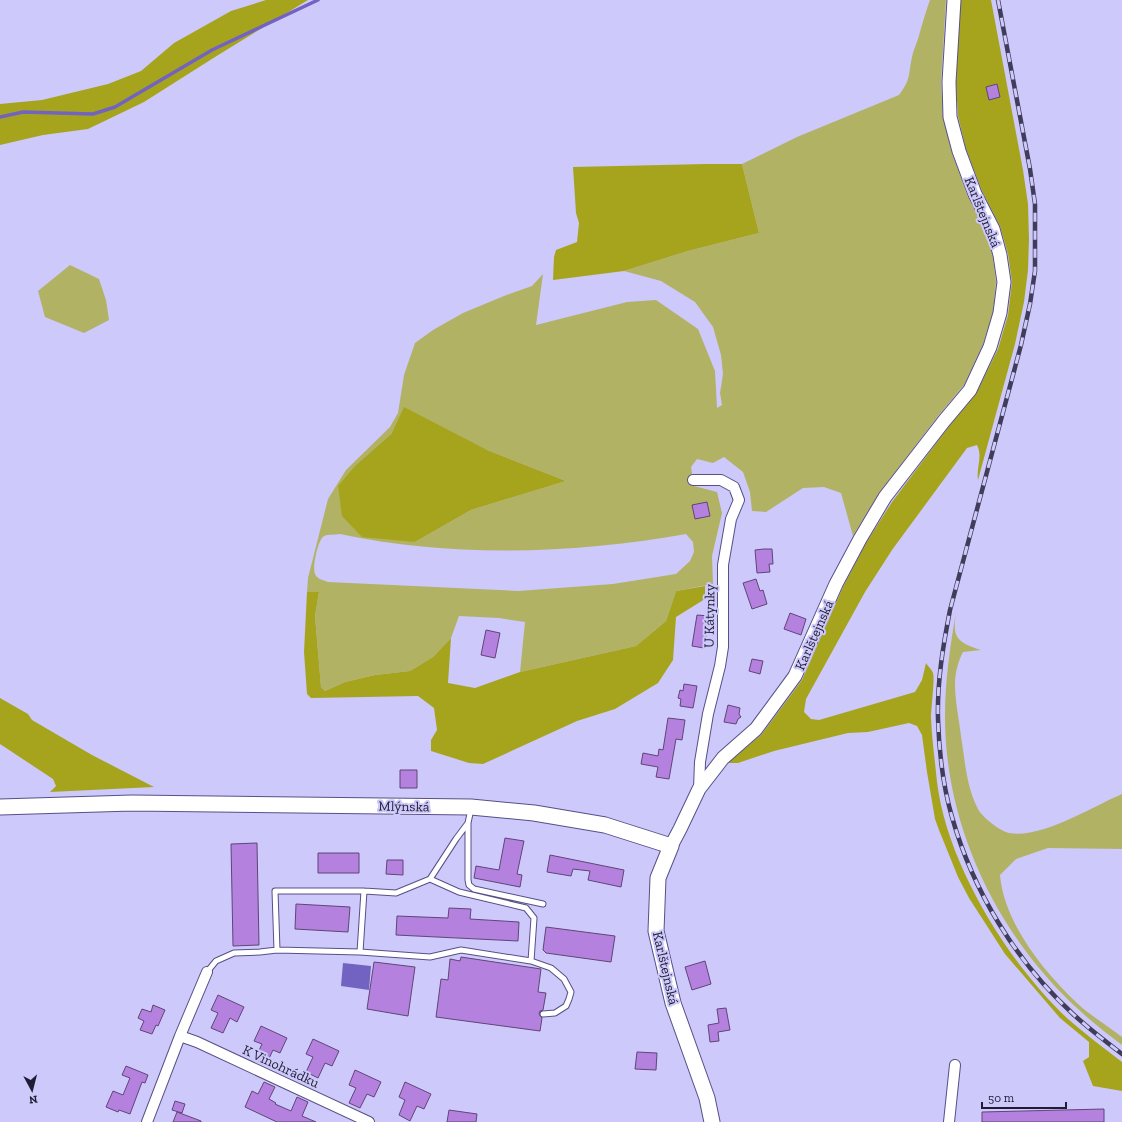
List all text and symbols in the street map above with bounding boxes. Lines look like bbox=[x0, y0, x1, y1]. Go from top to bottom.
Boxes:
street label: Karlštejnská bbox=[961, 174, 1005, 250]
street label: U Kátynky bbox=[700, 583, 719, 648]
street label: Karlštejnská bbox=[791, 597, 838, 673]
street label: Mlýnská bbox=[378, 798, 430, 815]
street label: Karlštejnská bbox=[649, 930, 682, 1007]
street label: K Vinohrádku bbox=[240, 1041, 322, 1092]
north arrow bbox=[12, 1070, 52, 1110]
scale bar bbox=[982, 1084, 1066, 1110]
text: 50 m bbox=[988, 1091, 1015, 1105]
text: N bbox=[28, 1092, 38, 1106]

